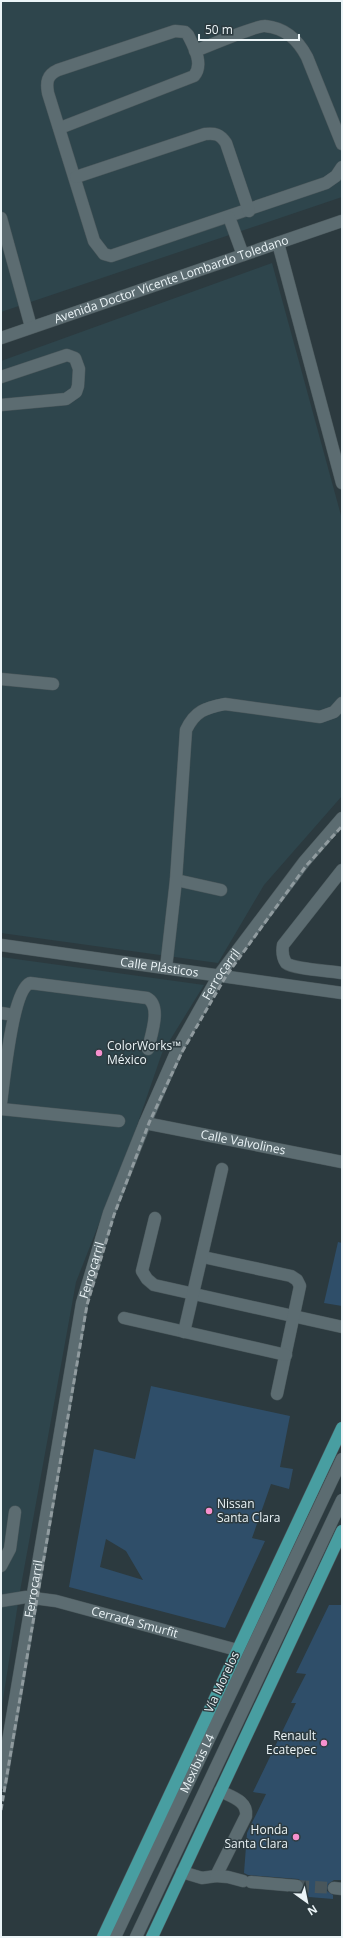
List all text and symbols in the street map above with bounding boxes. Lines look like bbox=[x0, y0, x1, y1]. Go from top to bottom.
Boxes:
scale bar bbox=[199, 16, 299, 42]
text: 50 m bbox=[205, 21, 233, 38]
street label: Avenida Doctor Vicente Lombardo Toledano bbox=[52, 231, 291, 327]
street label: Ferrocarril bbox=[198, 945, 244, 1003]
street label: Calle Plásticos bbox=[119, 953, 200, 981]
place label: ColorWorks™ México bbox=[107, 1037, 181, 1068]
marker: ColorWorks™ México bbox=[94, 1048, 104, 1058]
street label: Calle Valvolines bbox=[199, 1125, 287, 1159]
street label: Ferrocarril bbox=[75, 1240, 108, 1300]
place label: Nissan Santa Clara bbox=[217, 1495, 281, 1526]
marker: Nissan Santa Clara bbox=[204, 1506, 214, 1516]
street label: Ferrocarril bbox=[20, 1559, 47, 1619]
street label: Cerrada Smurfit bbox=[89, 1602, 180, 1642]
street label: Vía Morelos bbox=[200, 1648, 243, 1715]
place label: Renault Ecatepec bbox=[266, 1727, 316, 1758]
street label: Mexibús L4 bbox=[176, 1731, 218, 1796]
marker: Renault Ecatepec bbox=[319, 1738, 329, 1748]
place label: Honda Santa Clara bbox=[225, 1821, 288, 1852]
marker: Honda Santa Clara bbox=[291, 1832, 301, 1842]
north arrow bbox=[287, 1882, 327, 1922]
text: N bbox=[305, 1902, 321, 1920]

